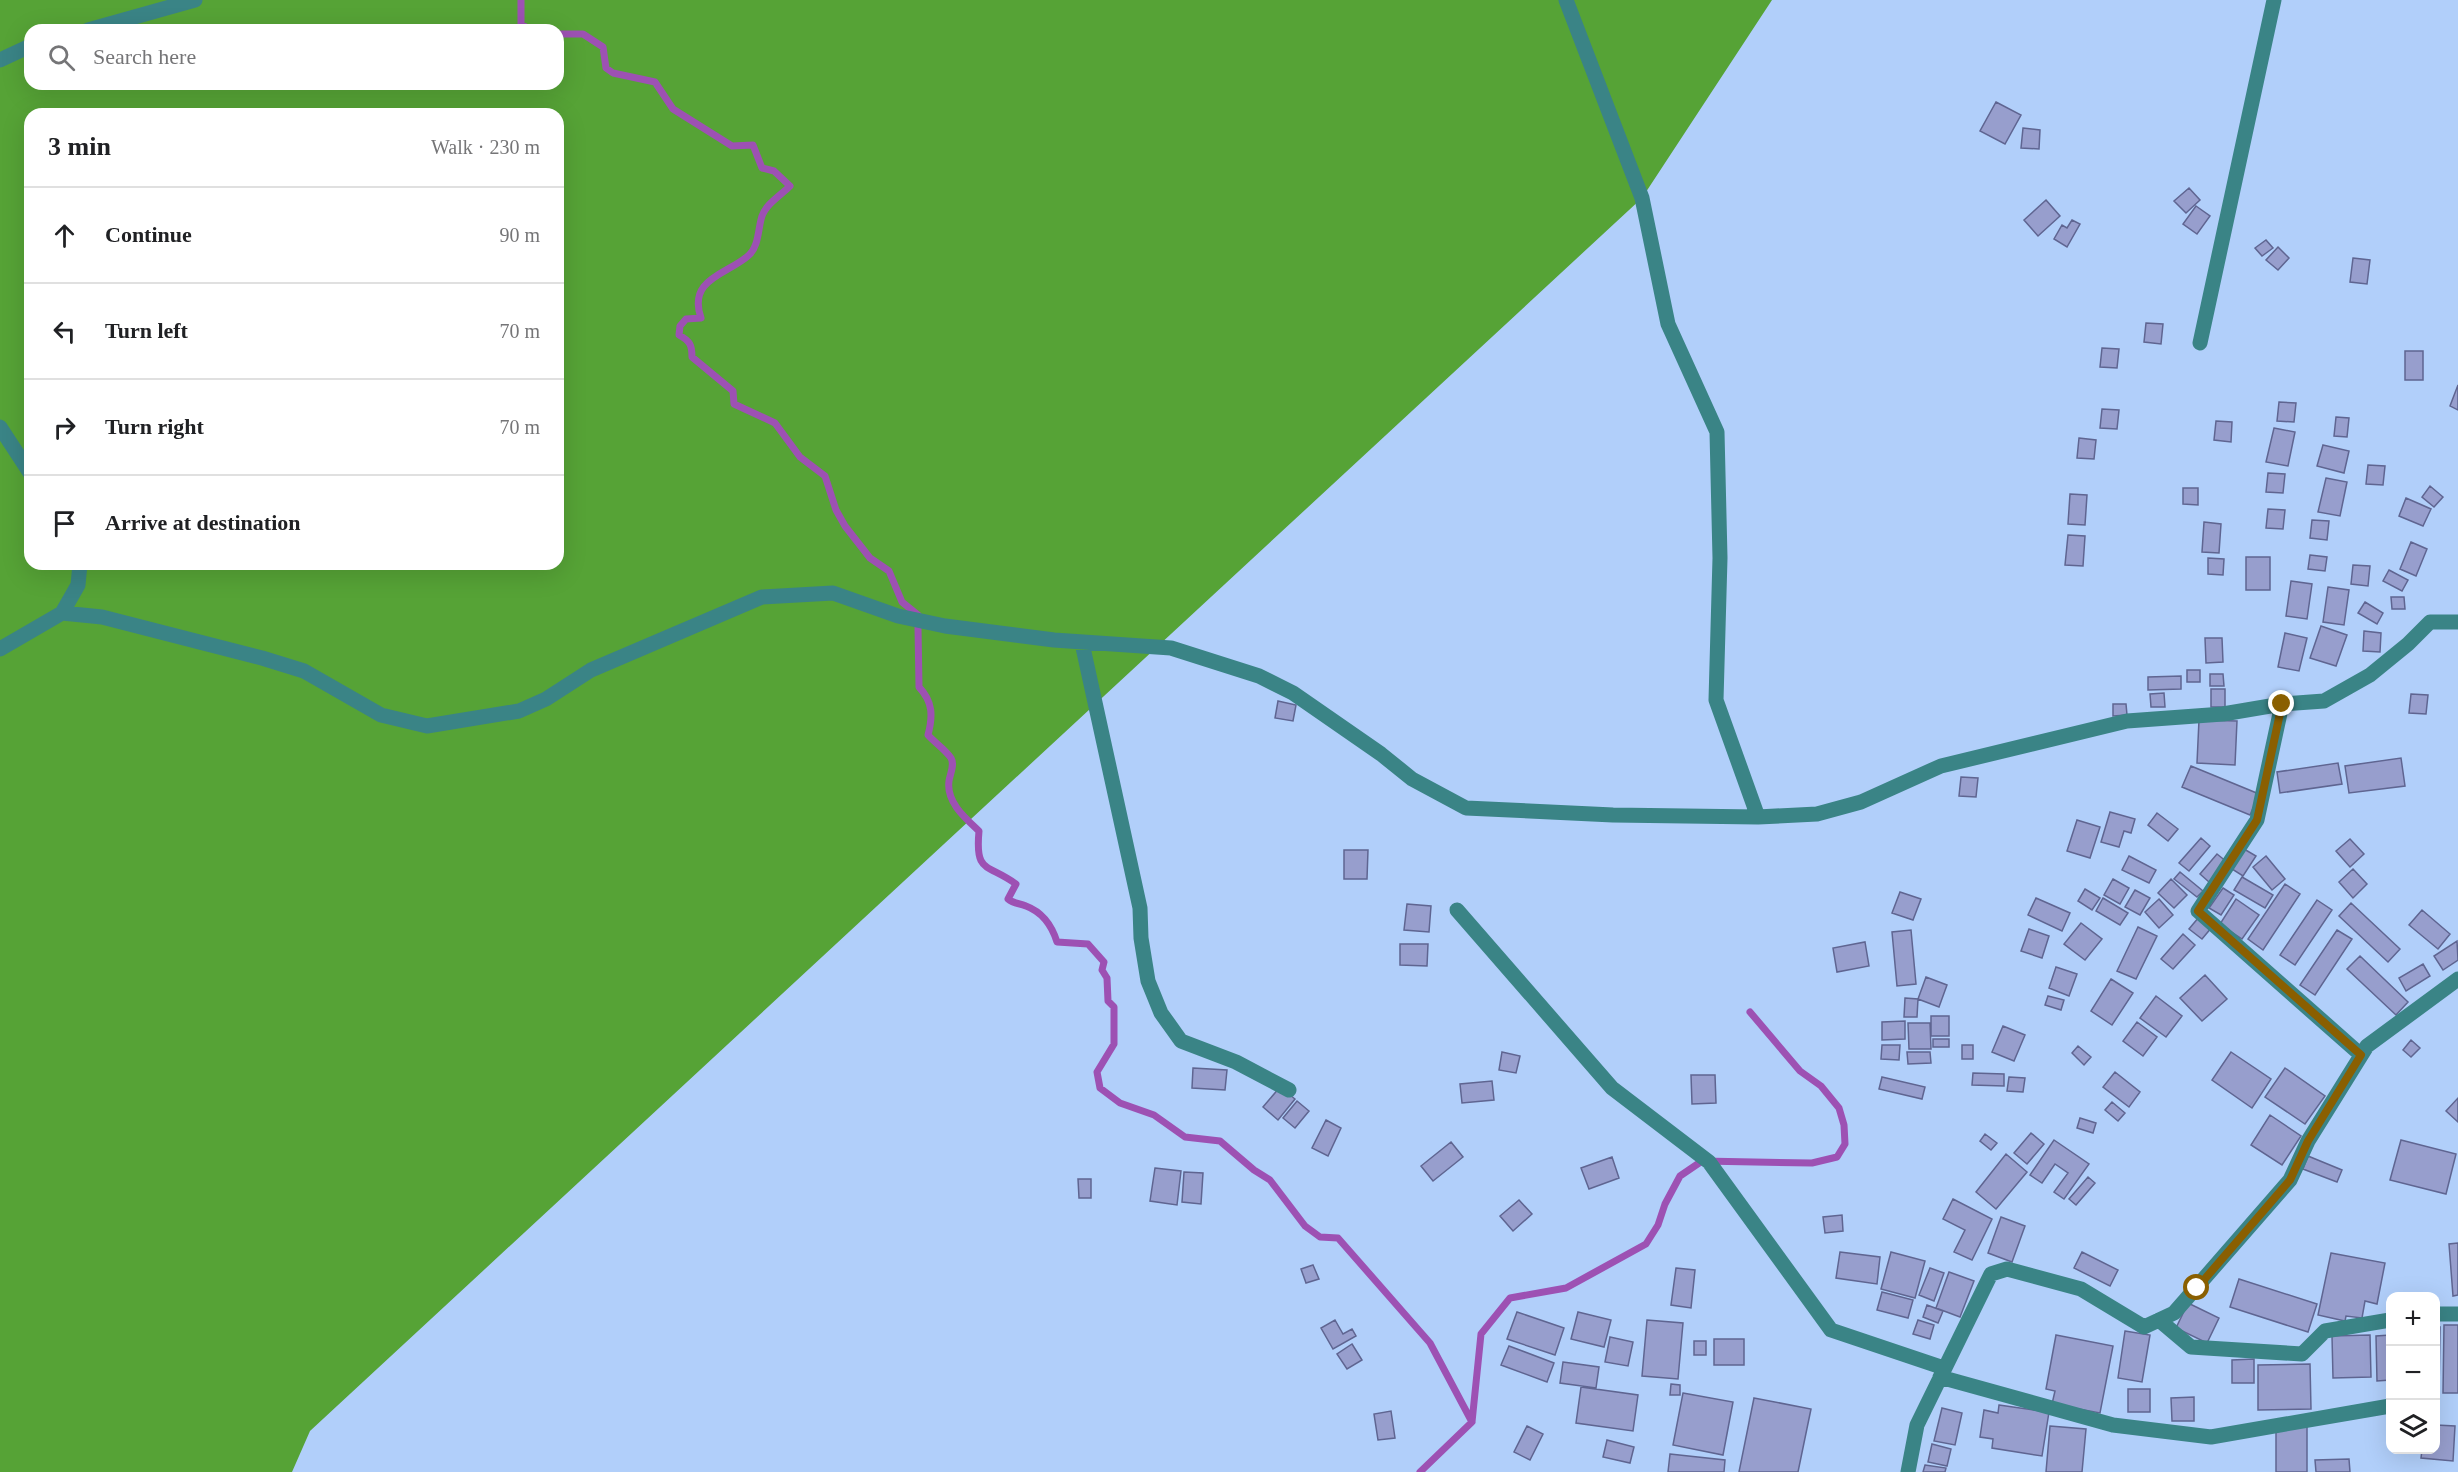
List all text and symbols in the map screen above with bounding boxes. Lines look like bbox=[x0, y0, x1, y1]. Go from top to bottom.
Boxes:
search box bbox=[24, 24, 564, 90]
icon: search bbox=[45, 41, 78, 74]
text: Search here bbox=[93, 44, 196, 69]
text: 3 min bbox=[48, 132, 111, 161]
text: Walk · 230 m bbox=[431, 136, 540, 158]
icon: ahead bbox=[48, 219, 81, 252]
text: Continue bbox=[105, 222, 192, 247]
text: 90 m bbox=[499, 224, 540, 246]
icon: left bbox=[48, 315, 81, 348]
text: Turn left bbox=[105, 318, 188, 343]
text: 70 m bbox=[499, 320, 540, 342]
icon: right bbox=[48, 411, 81, 444]
text: Turn right bbox=[105, 414, 204, 439]
text: 70 m bbox=[499, 416, 540, 438]
icon: arrive bbox=[48, 507, 81, 540]
text: Arrive at destination bbox=[105, 510, 301, 535]
route end bbox=[2268, 690, 2294, 716]
route start bbox=[2183, 1274, 2209, 1300]
map controls bbox=[2386, 1292, 2440, 1454]
button: + bbox=[2386, 1292, 2440, 1346]
button: − bbox=[2386, 1346, 2440, 1400]
button: layers bbox=[2386, 1400, 2440, 1454]

